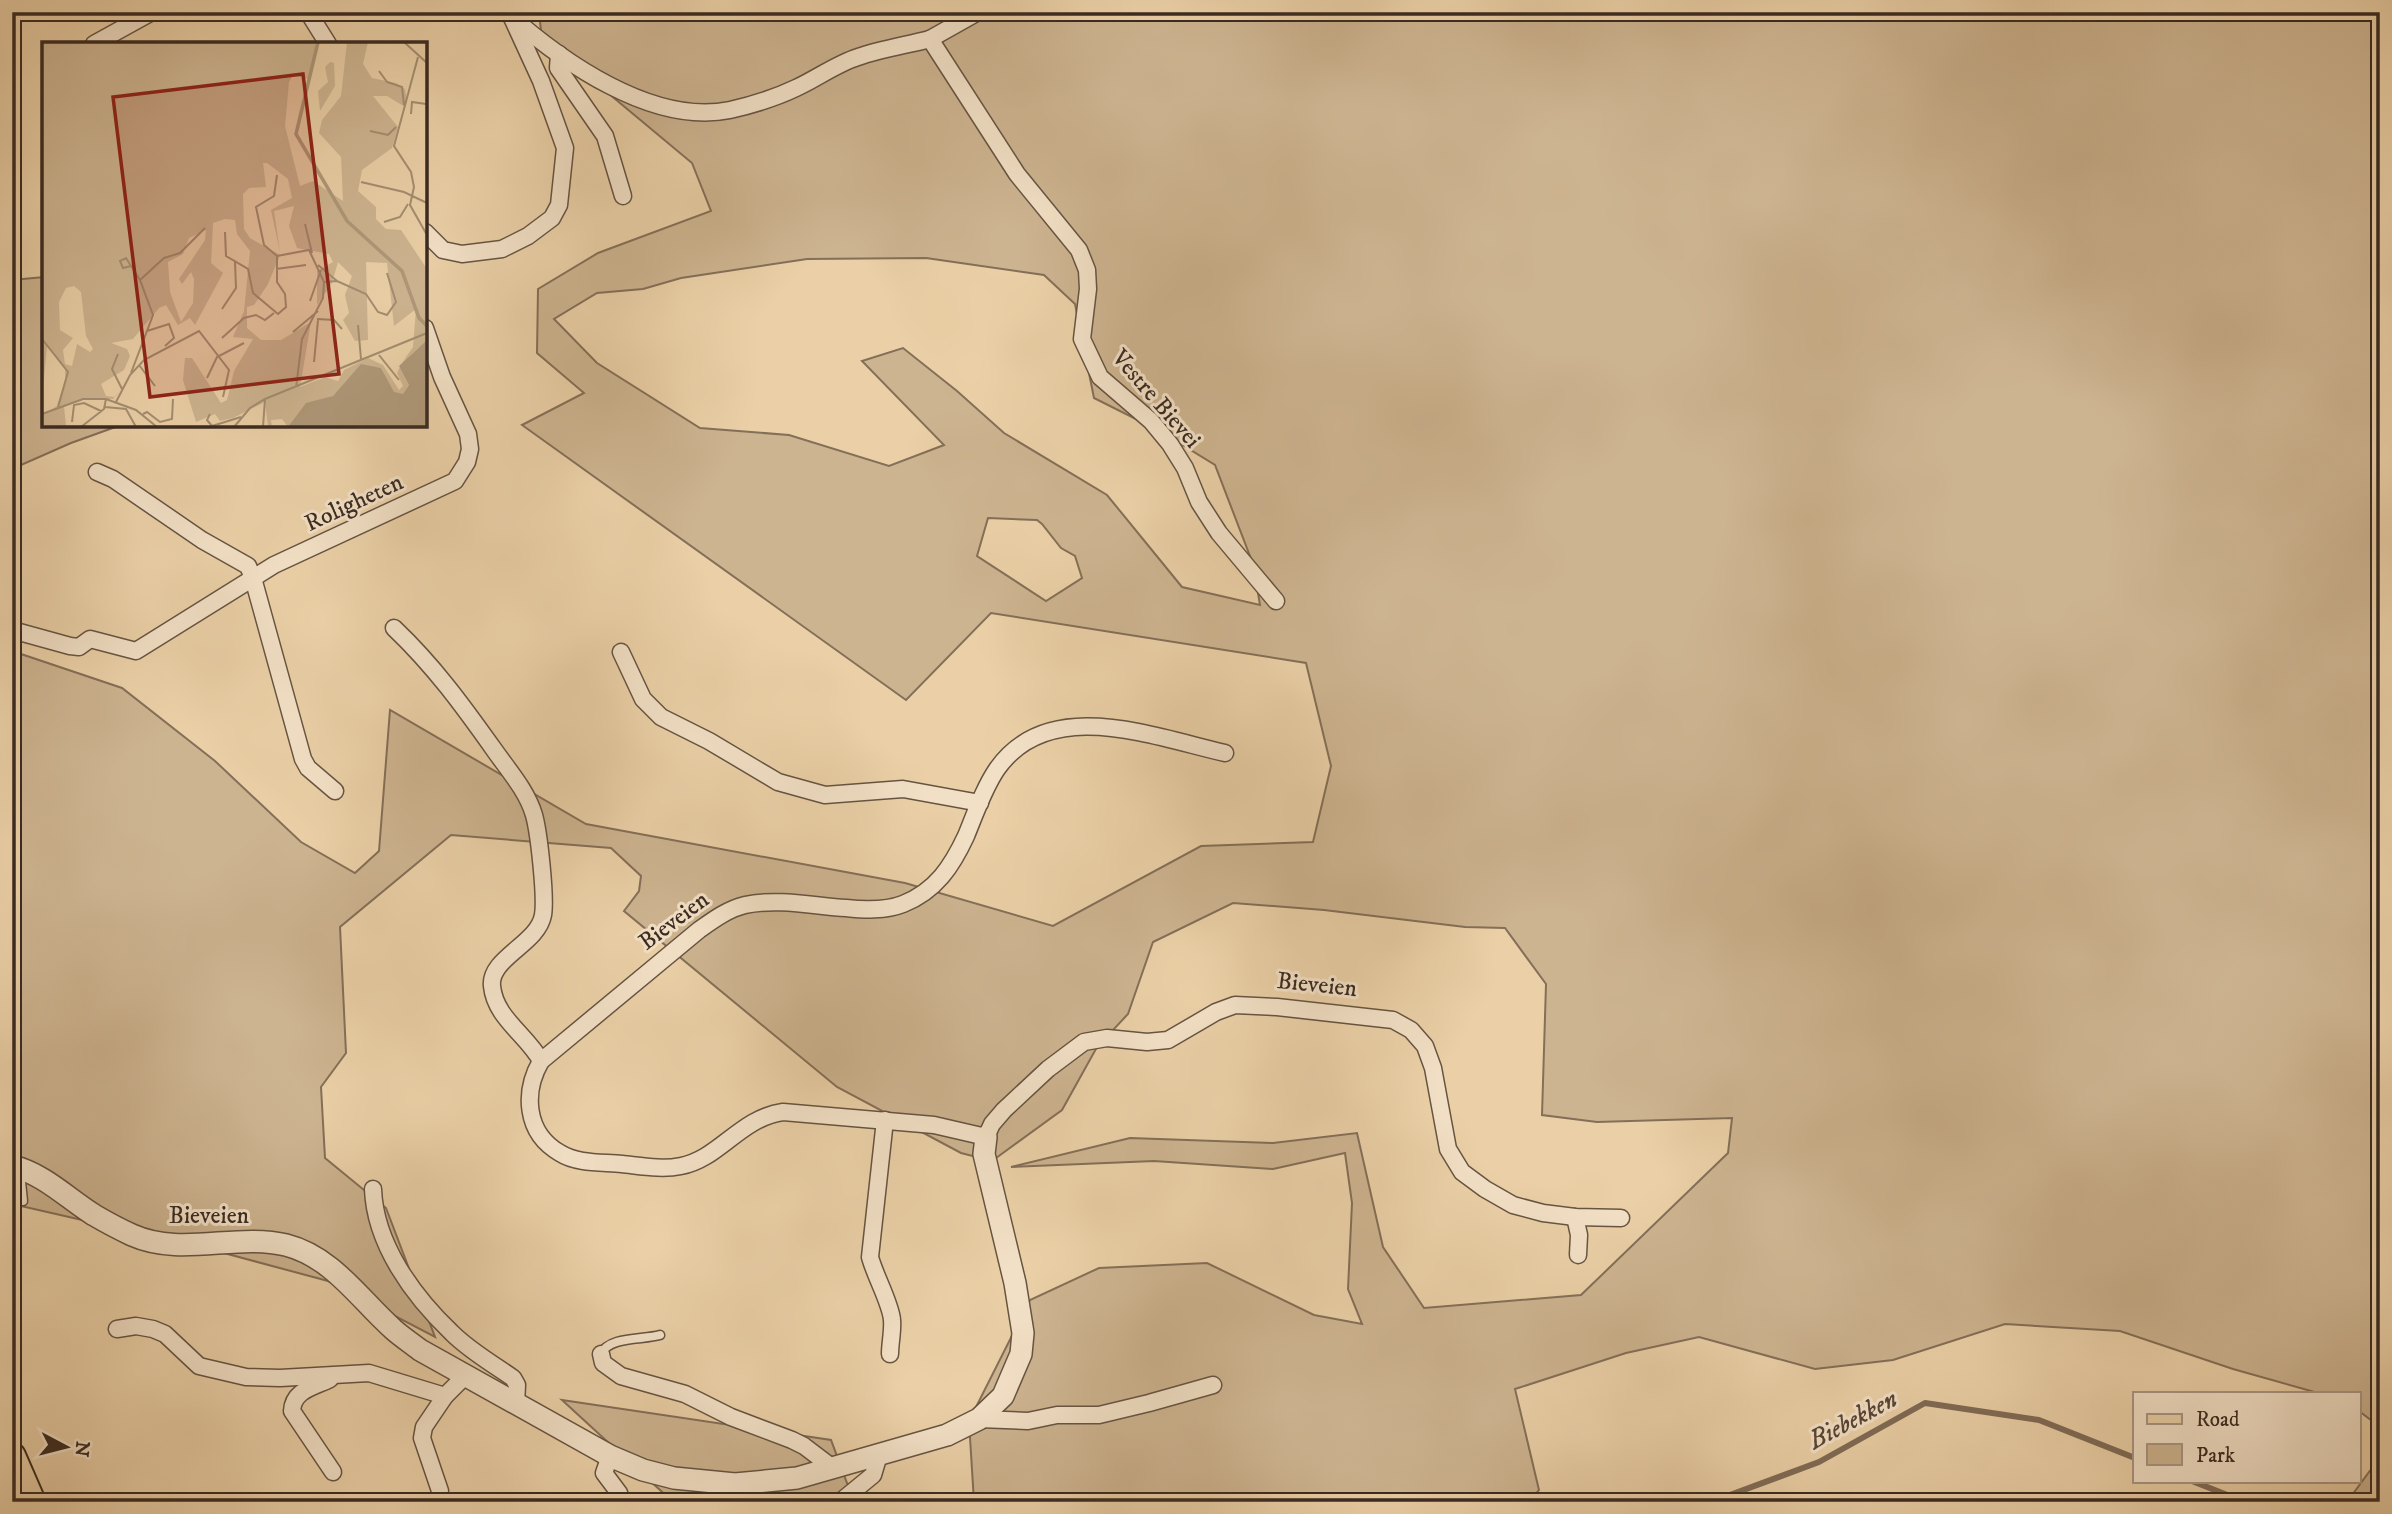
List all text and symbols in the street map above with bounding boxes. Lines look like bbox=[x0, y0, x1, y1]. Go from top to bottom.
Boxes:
inset map bbox=[42, 42, 427, 427]
street label: Vestre Bievei bbox=[1104, 343, 1207, 455]
street label: Roligheten bbox=[300, 467, 408, 539]
street label: Bieveien bbox=[633, 885, 715, 957]
street label: Bieveien bbox=[1276, 966, 1359, 1004]
street label: Bieveien bbox=[169, 1201, 250, 1231]
water label: Biebekken bbox=[1802, 1383, 1903, 1458]
legend bbox=[2133, 1392, 2360, 1482]
text: Road bbox=[2196, 1407, 2240, 1433]
north arrow bbox=[32, 1412, 102, 1482]
text: N bbox=[69, 1440, 94, 1458]
text: Park bbox=[2196, 1443, 2236, 1469]

